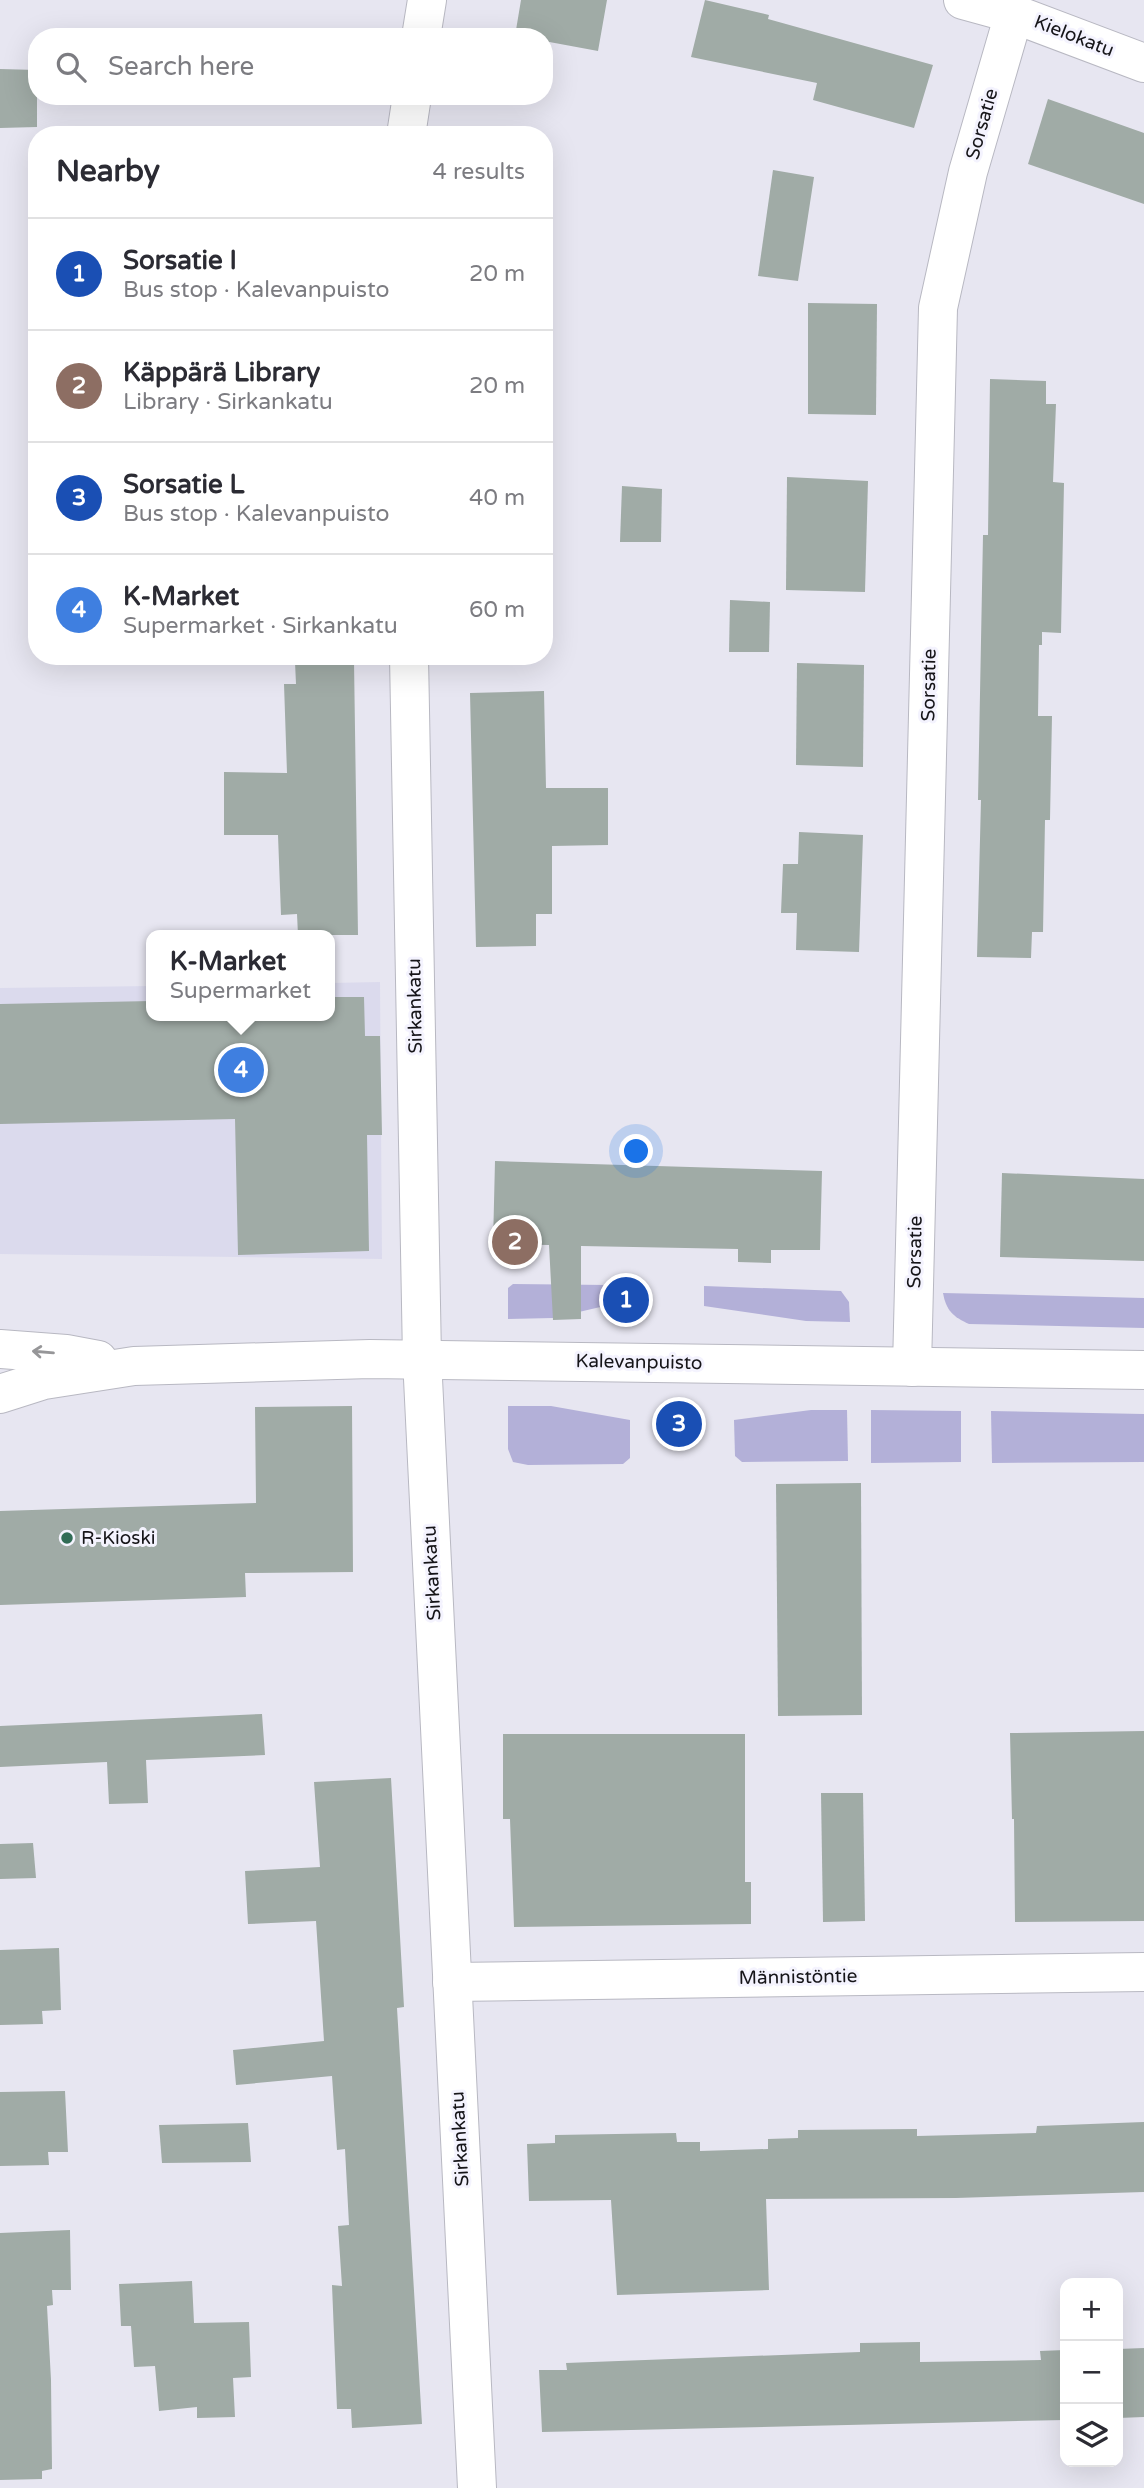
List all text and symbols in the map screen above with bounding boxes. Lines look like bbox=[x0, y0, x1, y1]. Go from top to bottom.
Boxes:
street label: Kielokatu bbox=[1031, 11, 1117, 61]
search box bbox=[28, 28, 553, 105]
icon: search bbox=[52, 48, 90, 86]
text: Search here bbox=[108, 51, 254, 82]
street label: Sorsatie bbox=[961, 86, 1003, 162]
text: Nearby bbox=[56, 153, 160, 190]
text: 4 results bbox=[432, 158, 525, 186]
text: Sorsatie I bbox=[123, 245, 237, 276]
text: 1 bbox=[72, 260, 86, 288]
text: 20 m bbox=[469, 260, 525, 288]
text: Bus stop · Kalevanpuisto bbox=[123, 276, 390, 304]
text: Käppärä Library bbox=[123, 357, 320, 388]
text: 2 bbox=[72, 372, 86, 400]
text: 20 m bbox=[469, 372, 525, 400]
text: Library · Sirkankatu bbox=[123, 388, 333, 416]
text: Sorsatie L bbox=[123, 469, 244, 500]
text: 3 bbox=[72, 484, 86, 512]
text: 40 m bbox=[469, 484, 525, 512]
text: Bus stop · Kalevanpuisto bbox=[123, 500, 390, 528]
text: K-Market bbox=[123, 581, 239, 612]
text: 4 bbox=[72, 596, 86, 624]
text: 60 m bbox=[469, 596, 525, 624]
text: Supermarket · Sirkankatu bbox=[123, 612, 398, 640]
street label: Sorsatie bbox=[917, 648, 941, 722]
popup bbox=[146, 930, 335, 1021]
text: K-Market bbox=[170, 946, 286, 977]
street label: Sirkankatu bbox=[403, 958, 427, 1054]
text: Supermarket bbox=[170, 977, 311, 1005]
pin: 4 bbox=[218, 1044, 264, 1096]
your location bbox=[619, 1134, 653, 1168]
street label: Sorsatie bbox=[903, 1215, 927, 1289]
pin: 2 bbox=[492, 1216, 538, 1268]
pin: 1 bbox=[603, 1274, 649, 1326]
one-way arrow bbox=[32, 1345, 55, 1358]
street label: Kalevanpuisto bbox=[575, 1350, 703, 1374]
pin: 3 bbox=[656, 1398, 702, 1450]
street label: Sirkankatu bbox=[419, 1525, 445, 1621]
place label: R-Kioski bbox=[81, 1527, 156, 1549]
marker: R-Kioski bbox=[59, 1530, 75, 1546]
street label: Männistöntie bbox=[738, 1965, 858, 1989]
street label: Sirkankatu bbox=[447, 2091, 473, 2187]
map controls bbox=[1060, 2278, 1123, 2467]
button: + bbox=[1060, 2278, 1123, 2341]
button: − bbox=[1060, 2341, 1123, 2404]
button: layers bbox=[1060, 2404, 1123, 2467]

